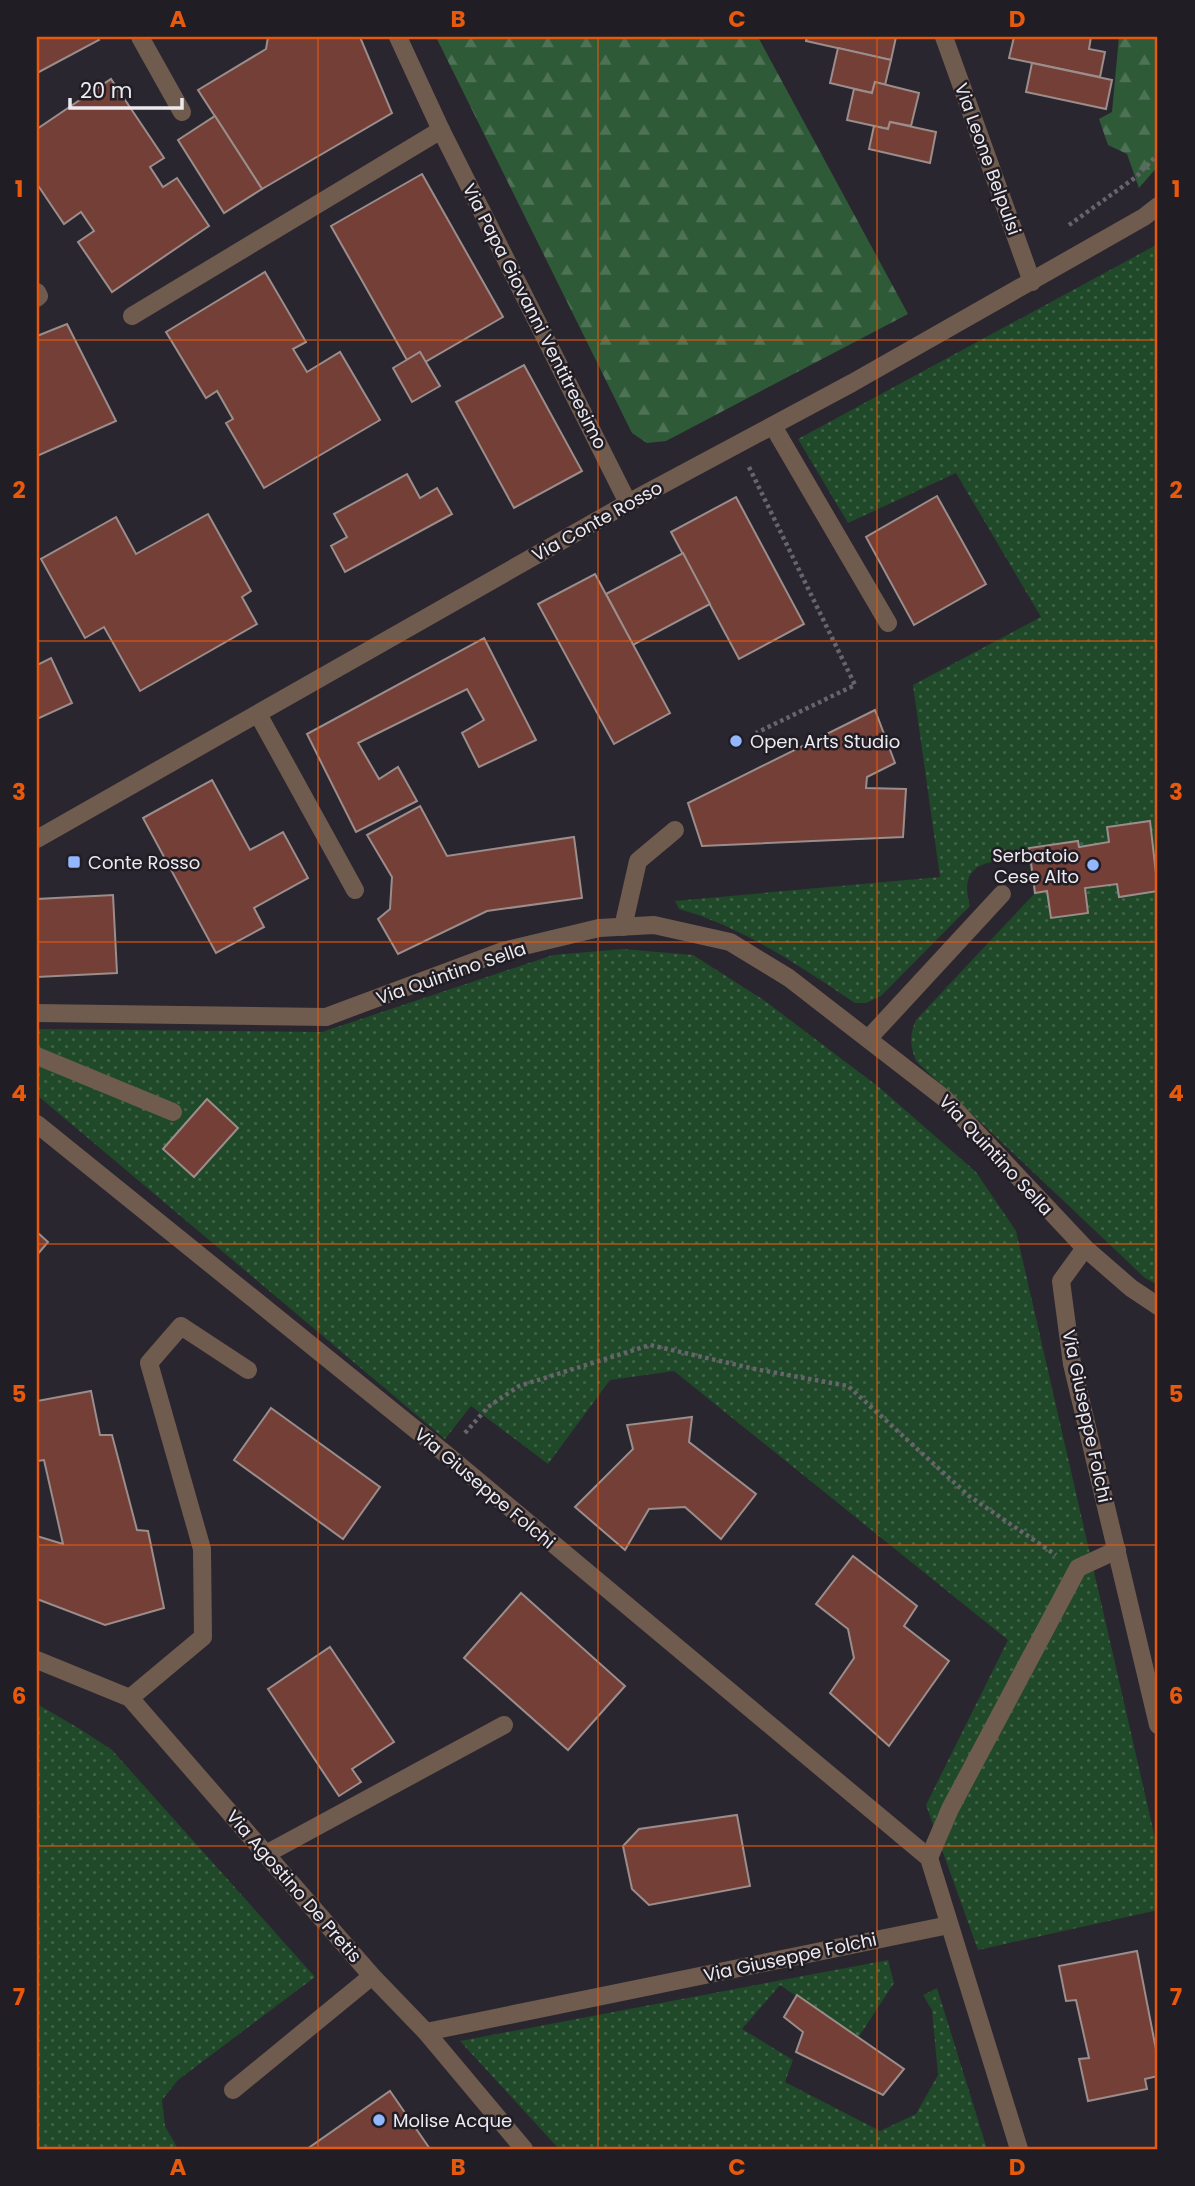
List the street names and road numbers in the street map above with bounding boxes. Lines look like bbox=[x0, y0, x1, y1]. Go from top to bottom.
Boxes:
street label: Via Leone Belpulsi bbox=[949, 80, 1027, 238]
street label: Via Papa Giovanni Ventitreesimo bbox=[457, 179, 613, 453]
street label: Via Conte Rosso bbox=[527, 475, 667, 567]
street label: Via Quintino Sella bbox=[373, 936, 529, 1010]
street label: Via Quintino Sella bbox=[933, 1089, 1059, 1221]
street label: Via Giuseppe Folchi bbox=[1056, 1327, 1118, 1505]
street label: Via Giuseppe Folchi bbox=[409, 1422, 561, 1554]
street label: Via Agostino De Pretis bbox=[221, 1804, 367, 1968]
street label: Via Giuseppe Folchi bbox=[701, 1926, 879, 1988]

